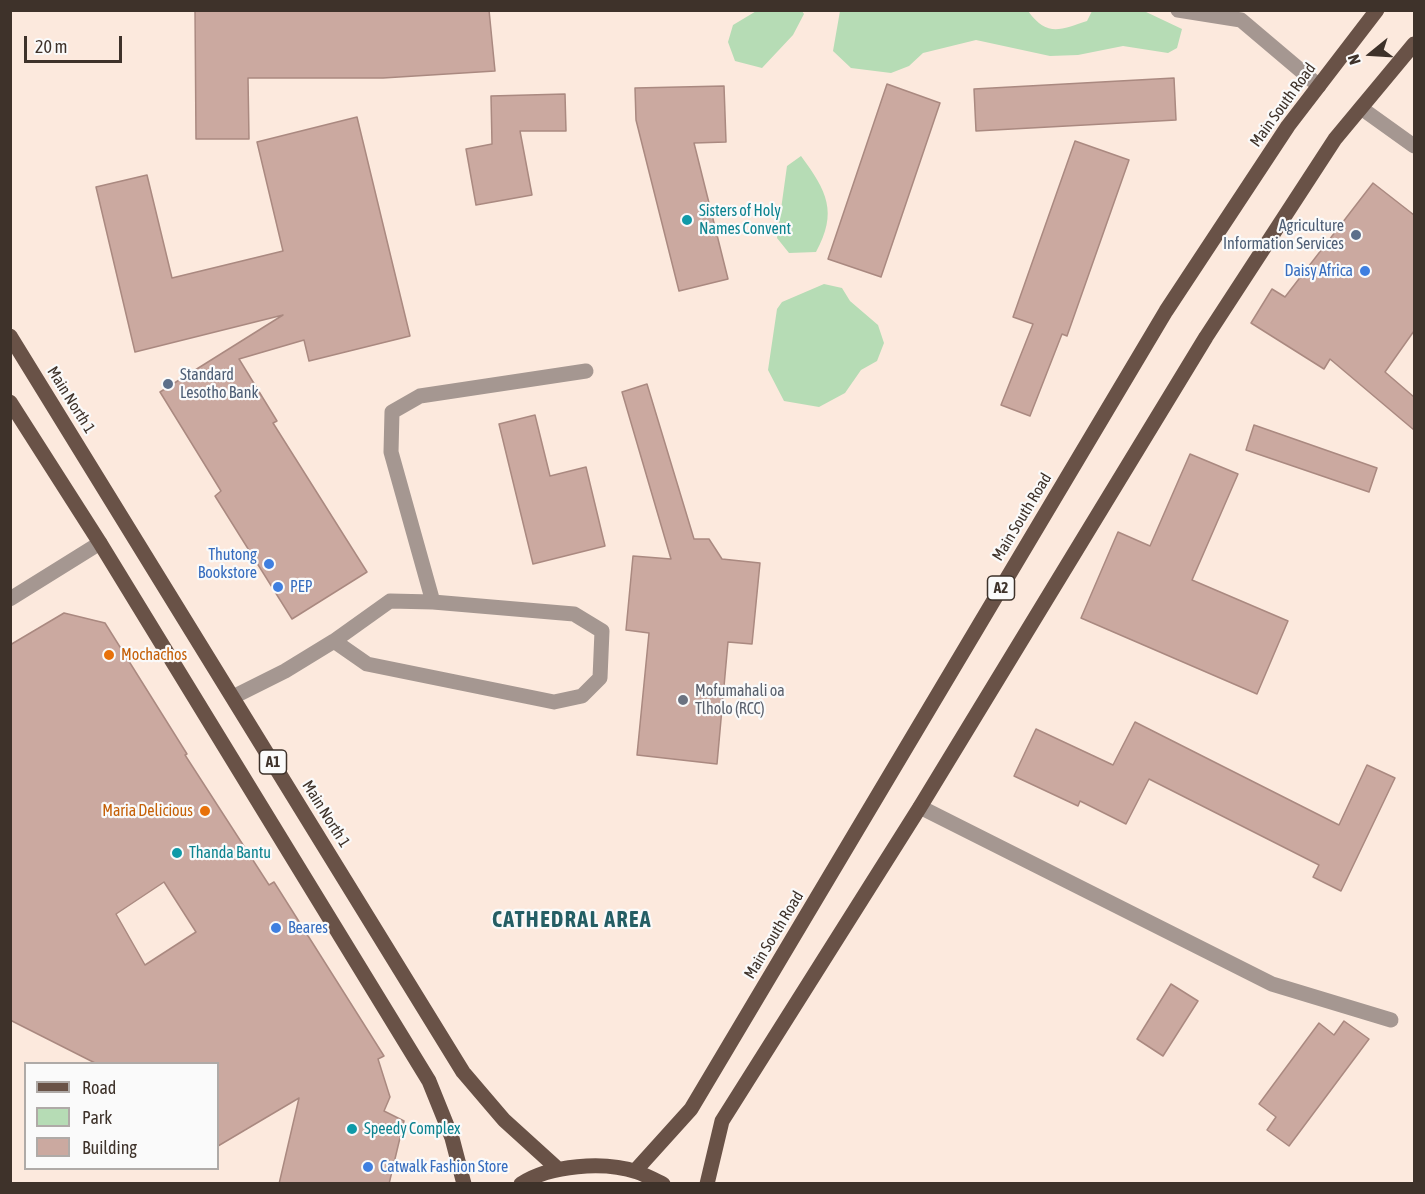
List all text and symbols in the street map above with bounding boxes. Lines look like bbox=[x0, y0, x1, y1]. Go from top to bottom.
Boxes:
scale bar bbox=[27, 24, 124, 62]
north arrow bbox=[1341, 24, 1401, 84]
text: 20 m bbox=[35, 36, 67, 57]
text: N bbox=[1344, 52, 1364, 67]
street label: Main South Road bbox=[1246, 59, 1320, 151]
place label: Sisters of Holy Names Convent bbox=[699, 201, 791, 239]
marker: Sisters of Holy Names Convent bbox=[680, 213, 694, 227]
place label: Agriculture Information Services bbox=[1223, 216, 1344, 254]
marker: Agriculture Information Services bbox=[1349, 228, 1363, 242]
place label: Daisy Africa bbox=[1284, 261, 1353, 281]
marker: Daisy Africa bbox=[1358, 264, 1372, 278]
street label: Main North 1 bbox=[43, 363, 99, 437]
place label: Standard Lesotho Bank bbox=[180, 365, 259, 403]
marker: Standard Lesotho Bank bbox=[161, 377, 175, 391]
street label: Main South Road bbox=[988, 470, 1056, 564]
place label: Thutong Bookstore bbox=[198, 545, 257, 583]
marker: Thutong Bookstore bbox=[262, 557, 276, 571]
road number: A2 bbox=[988, 576, 1014, 600]
place label: PEP bbox=[290, 577, 312, 597]
marker: PEP bbox=[271, 580, 285, 594]
place label: Mochachos bbox=[121, 645, 187, 665]
marker: Mochachos bbox=[102, 648, 116, 662]
place label: Mofumahali oa Tlholo (RCC) bbox=[695, 681, 785, 719]
marker: Mofumahali oa Tlholo (RCC) bbox=[676, 693, 690, 707]
road number: A1 bbox=[260, 750, 286, 774]
street label: Main North 1 bbox=[298, 777, 354, 851]
place label: Maria Delicious bbox=[102, 801, 193, 821]
marker: Maria Delicious bbox=[198, 804, 212, 818]
place label: Thanda Bantu bbox=[189, 843, 271, 863]
marker: Thanda Bantu bbox=[170, 846, 184, 860]
street label: Main South Road bbox=[740, 888, 808, 982]
district label: CATHEDRAL AREA bbox=[492, 907, 652, 933]
place label: Beares bbox=[288, 918, 328, 938]
marker: Beares bbox=[269, 921, 283, 935]
legend bbox=[24, 1062, 219, 1170]
text: Road bbox=[82, 1077, 116, 1098]
text: Park bbox=[82, 1107, 112, 1128]
place label: Speedy Complex bbox=[364, 1119, 461, 1139]
marker: Speedy Complex bbox=[345, 1122, 359, 1136]
text: Building bbox=[82, 1137, 137, 1158]
place label: Catwalk Fashion Store bbox=[380, 1157, 508, 1177]
marker: Catwalk Fashion Store bbox=[361, 1160, 375, 1174]

